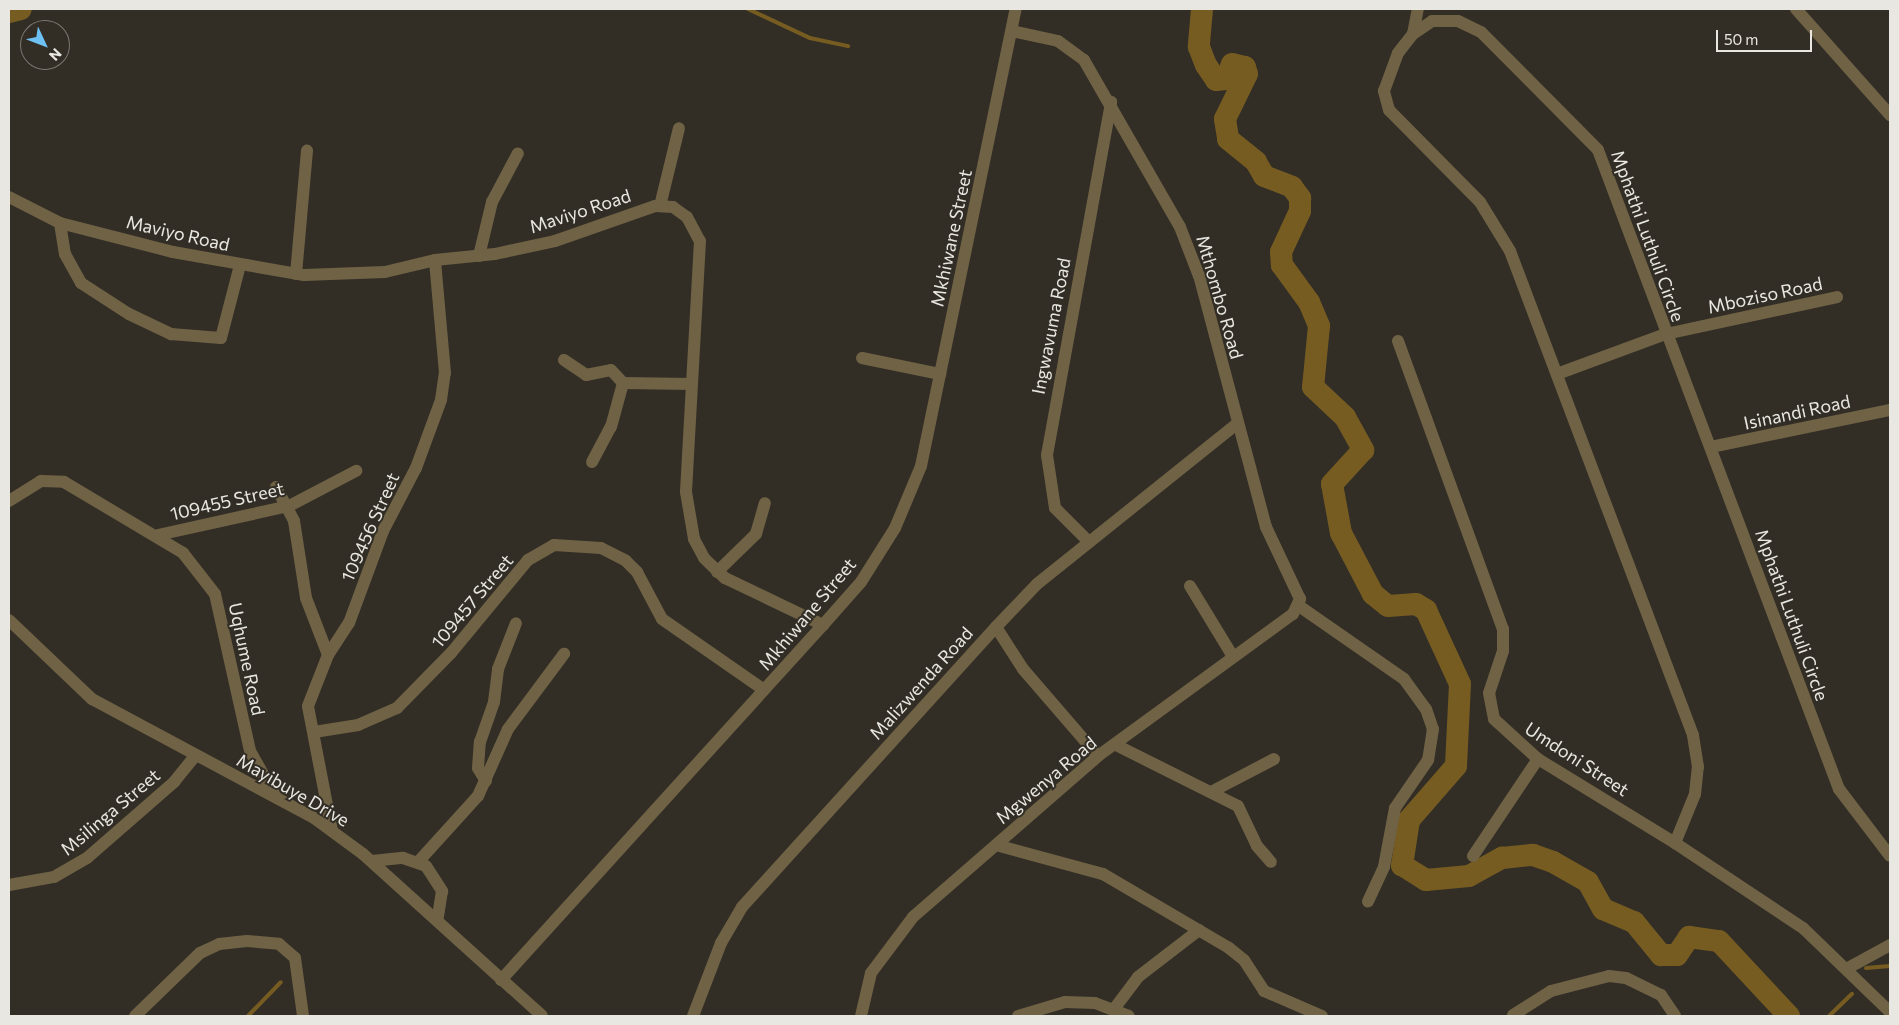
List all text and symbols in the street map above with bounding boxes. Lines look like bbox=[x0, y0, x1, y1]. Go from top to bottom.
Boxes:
north arrow bbox=[20, 20, 70, 70]
scale bar bbox=[1719, 20, 1815, 52]
text: 50 m bbox=[1724, 30, 1758, 48]
text: N bbox=[46, 45, 65, 65]
street label: Mphathi Luthuli Circle bbox=[1607, 147, 1689, 325]
street label: Mkhiwane Street bbox=[926, 167, 976, 309]
street label: Maviyo Road bbox=[527, 184, 633, 238]
street label: Maviyo Road bbox=[124, 211, 232, 255]
street label: Mthombo Road bbox=[1192, 233, 1248, 361]
street label: Ingwavuma Road bbox=[1027, 256, 1075, 396]
street label: Mboziso Road bbox=[1706, 272, 1824, 318]
street label: Isinandi Road bbox=[1742, 390, 1852, 434]
street label: 109456 Street bbox=[336, 469, 404, 585]
street label: 109455 Street bbox=[168, 477, 286, 525]
street label: Mphathi Luthuli Circle bbox=[1751, 526, 1833, 704]
street label: 109457 Street bbox=[427, 550, 517, 652]
street label: Mkhiwane Street bbox=[754, 554, 860, 674]
street label: Uqhume Road bbox=[225, 601, 269, 717]
street label: Malizwenda Road bbox=[865, 622, 977, 744]
street label: Umdoni Street bbox=[1521, 717, 1633, 801]
street label: Mgwenya Road bbox=[991, 732, 1101, 828]
street label: Mayibuye Drive bbox=[233, 749, 353, 831]
street label: Msilinga Street bbox=[56, 764, 164, 860]

